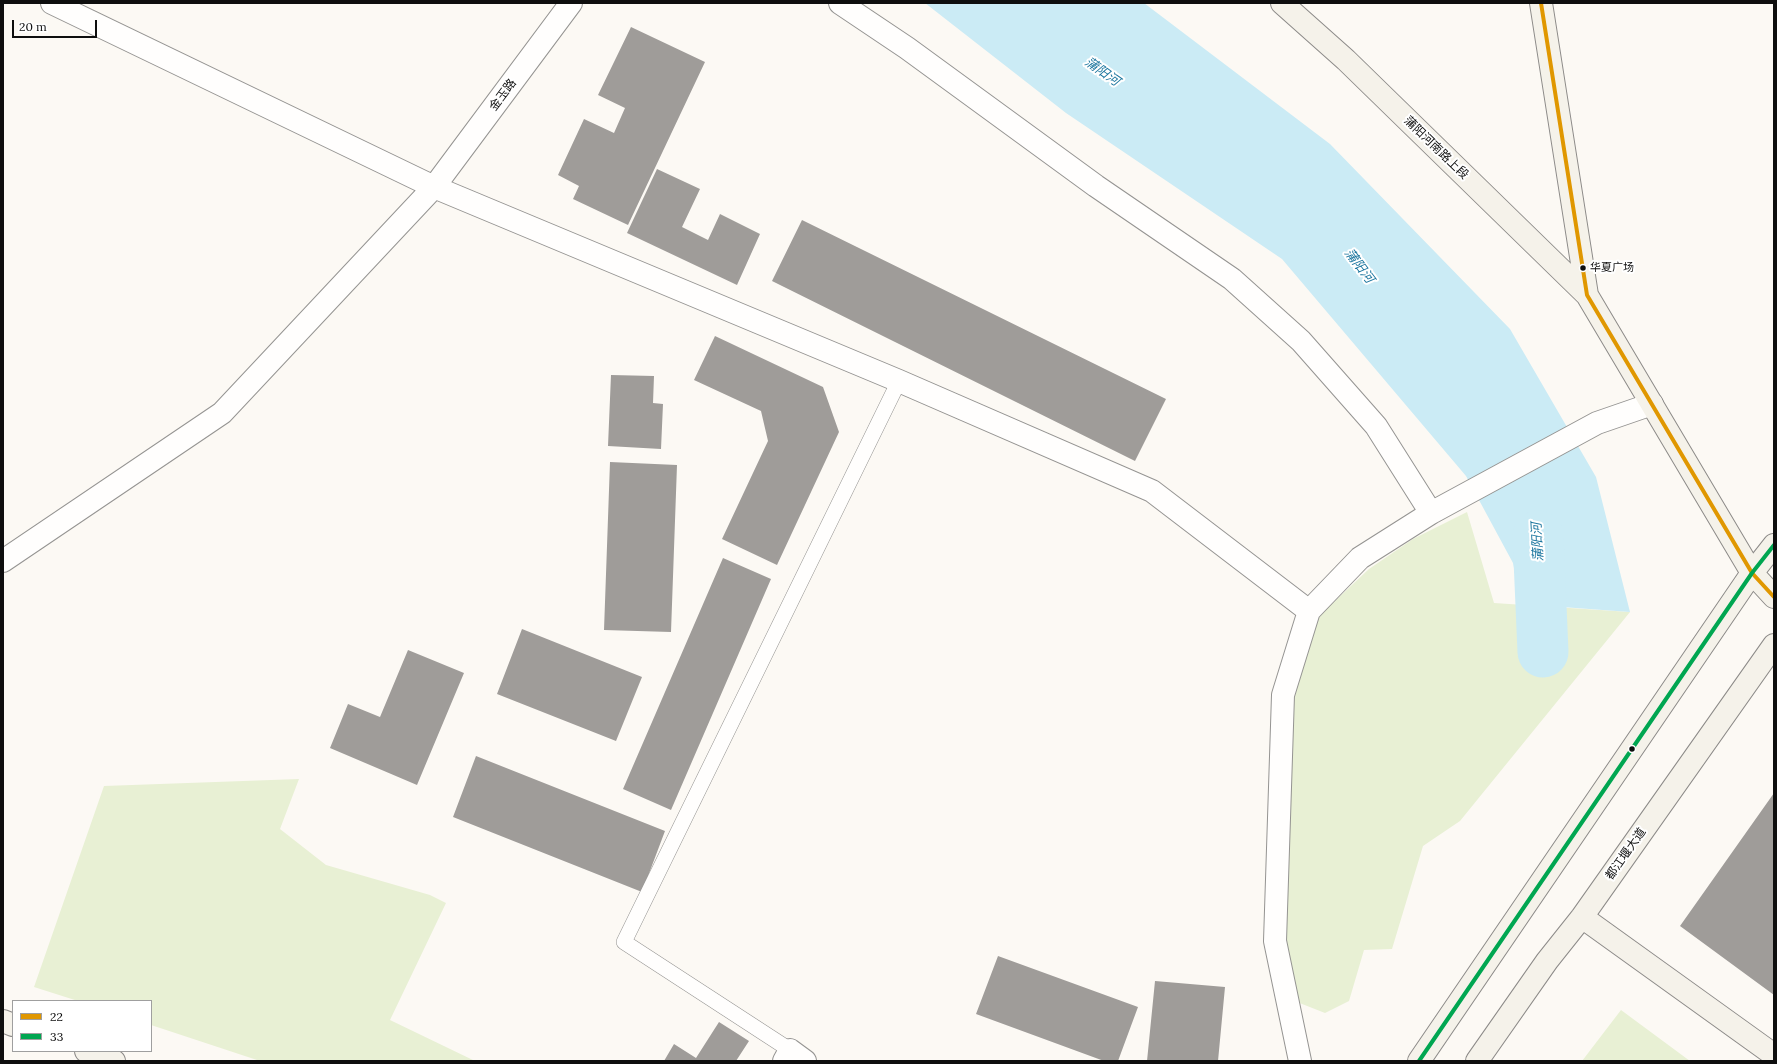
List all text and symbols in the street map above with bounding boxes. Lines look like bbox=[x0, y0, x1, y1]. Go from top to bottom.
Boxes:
scale bar bbox=[14, 12, 99, 38]
text: 20 m bbox=[19, 19, 47, 34]
water label: 蒲阳河 bbox=[1082, 54, 1122, 90]
street label: 金玉路 bbox=[486, 76, 520, 114]
street label: 蒲阳河南路上段 bbox=[1401, 114, 1471, 182]
water label: 蒲阳河 bbox=[1341, 246, 1377, 286]
place label: 华夏广场 bbox=[1590, 261, 1634, 275]
marker: 华夏广场 bbox=[1578, 263, 1588, 273]
water label: 蒲阳河 bbox=[1529, 522, 1547, 562]
unlabelled marker bbox=[1627, 744, 1637, 754]
street label: 都江堰大道 bbox=[1603, 825, 1649, 883]
legend bbox=[12, 1000, 152, 1052]
text: 22 bbox=[50, 1009, 63, 1024]
text: 33 bbox=[50, 1029, 63, 1044]

